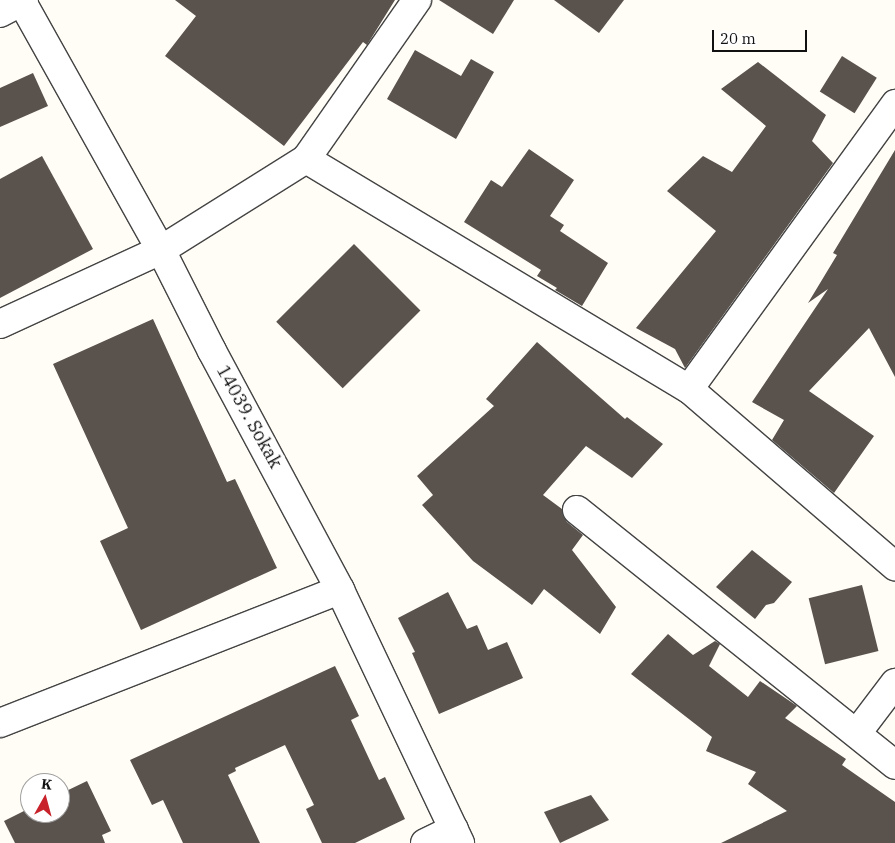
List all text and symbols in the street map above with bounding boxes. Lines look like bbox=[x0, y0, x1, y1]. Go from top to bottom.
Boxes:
scale bar bbox=[715, 20, 810, 52]
text: 20 m bbox=[720, 29, 756, 48]
street label: 14039. Sokak bbox=[212, 362, 286, 472]
north arrow bbox=[20, 773, 70, 823]
text: K bbox=[40, 775, 53, 794]

